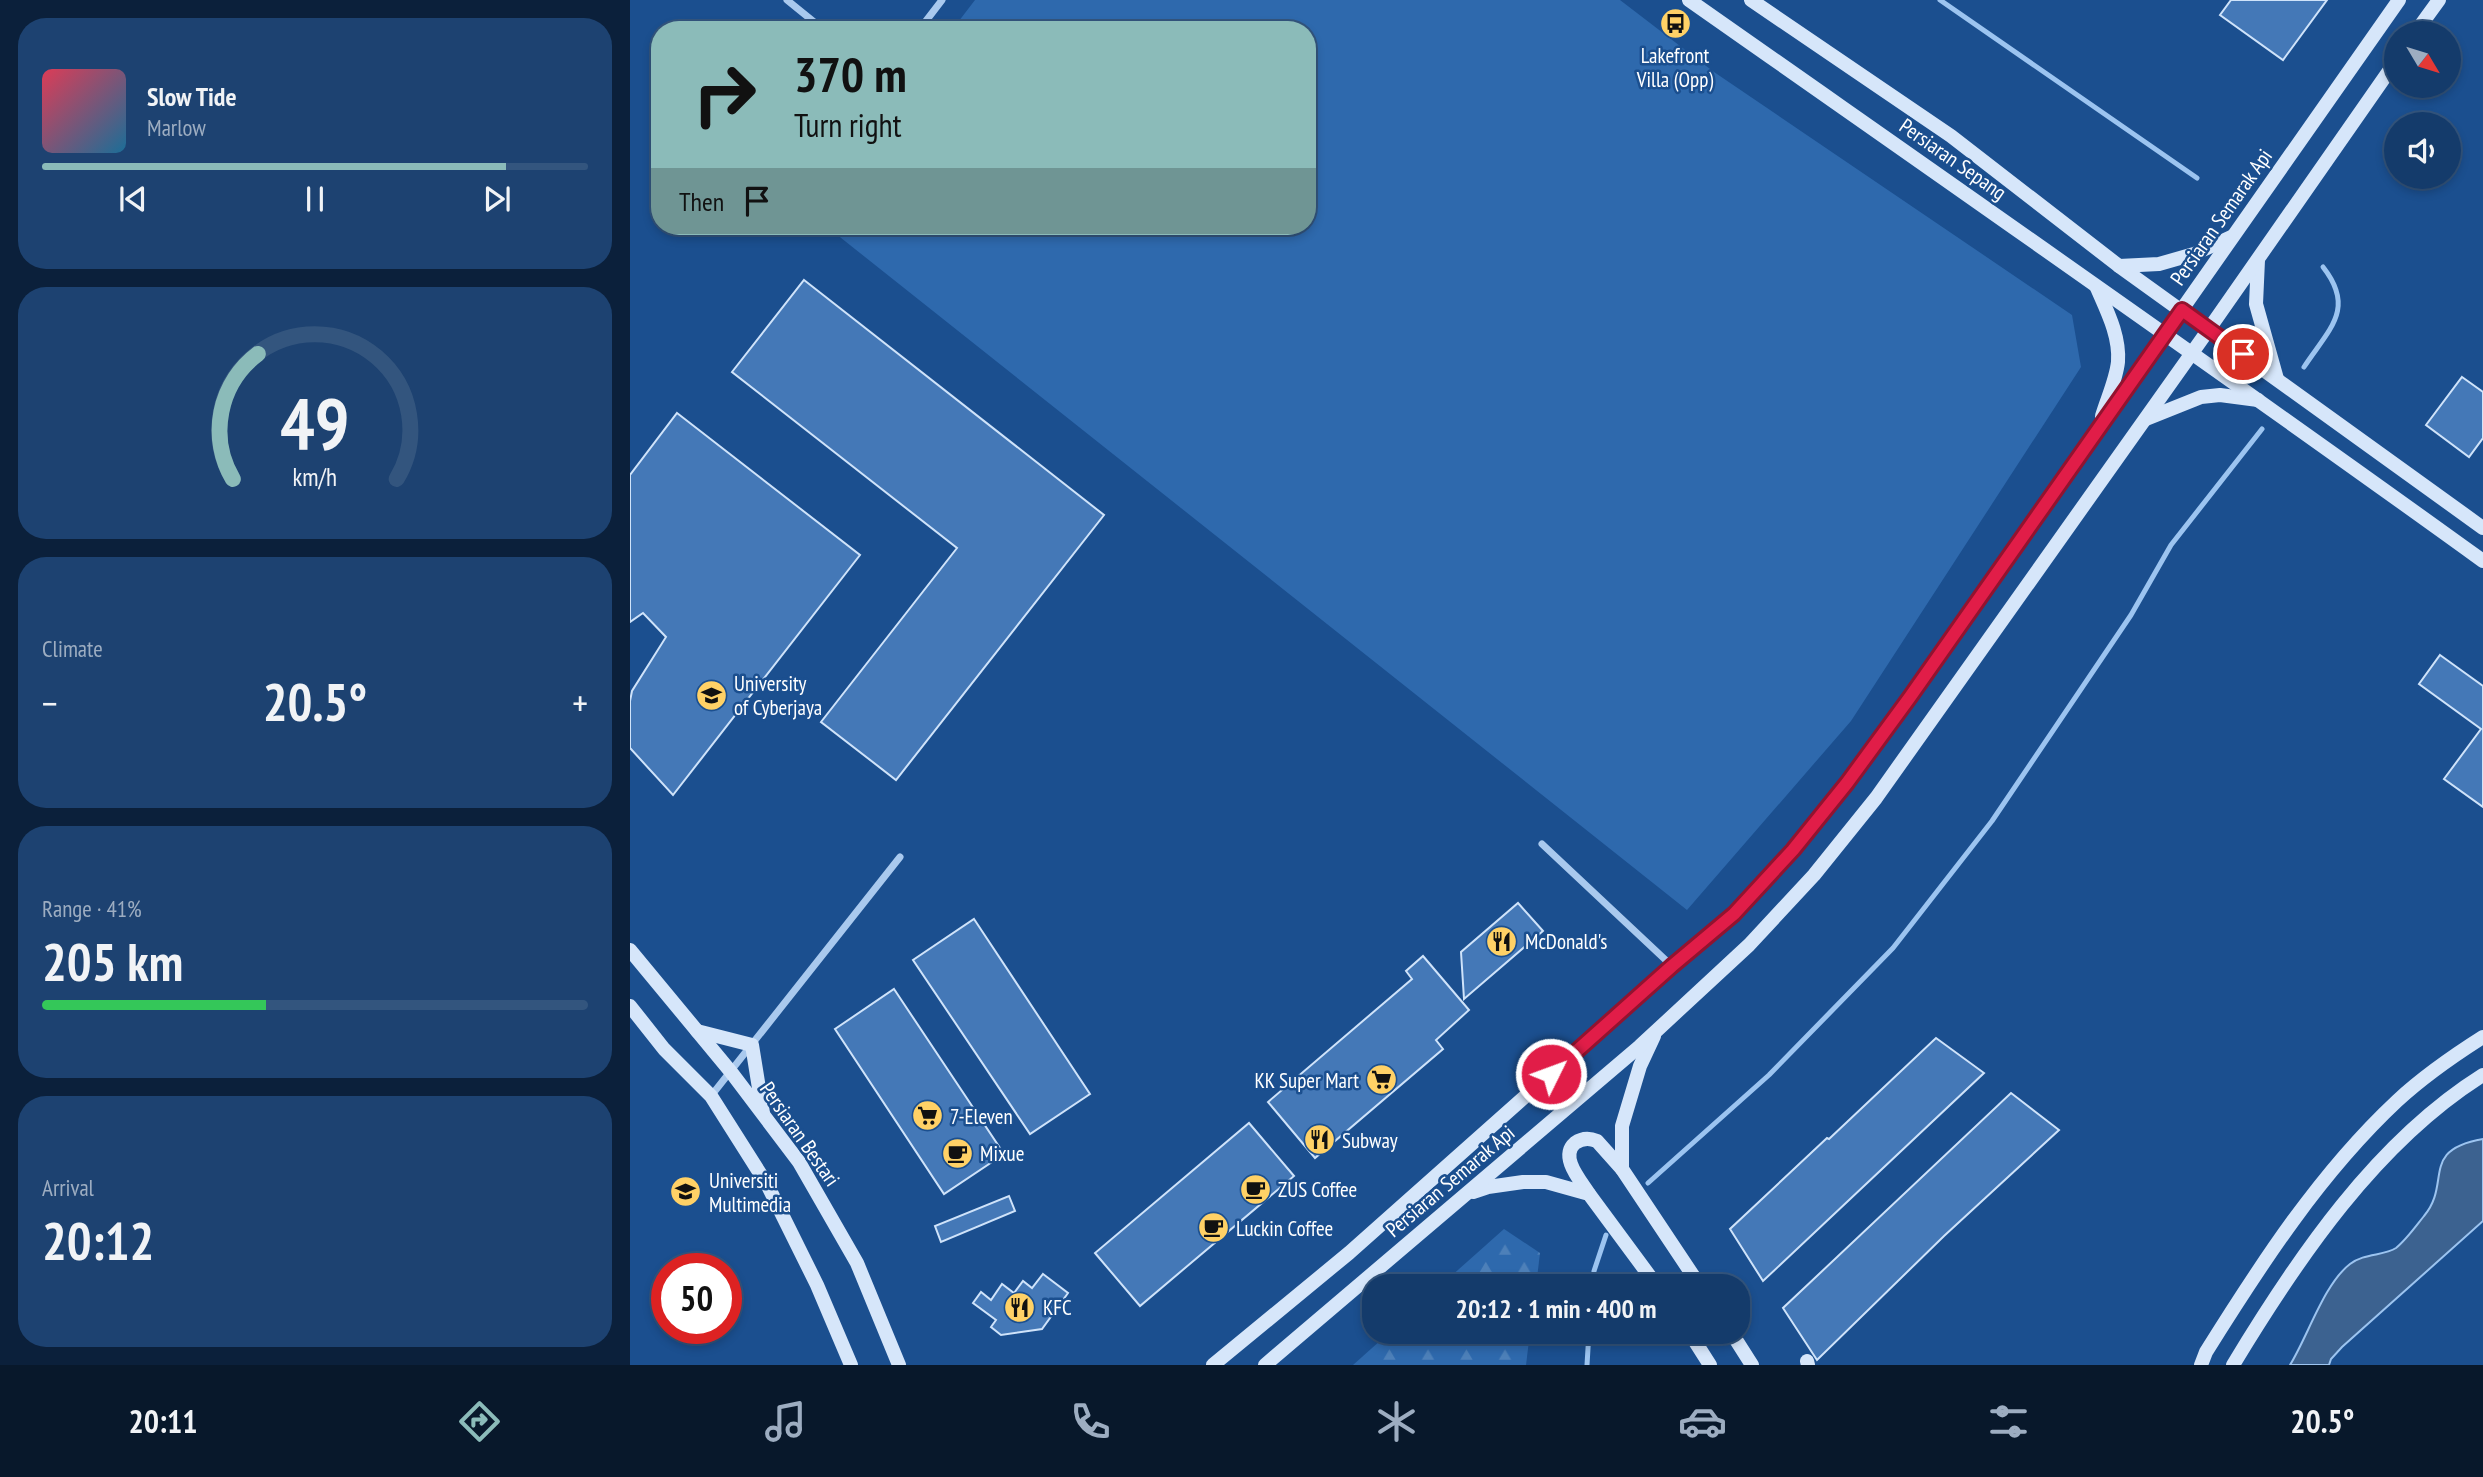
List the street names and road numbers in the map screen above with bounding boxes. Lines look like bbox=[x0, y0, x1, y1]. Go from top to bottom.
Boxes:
street label: Persiaran Sepang bbox=[1894, 112, 2012, 206]
street label: Persiaran Semarak Api bbox=[2164, 144, 2278, 290]
street label: Persiaran Bestari bbox=[754, 1077, 846, 1191]
street label: Persiaran Semarak Api bbox=[1380, 1119, 1520, 1243]

